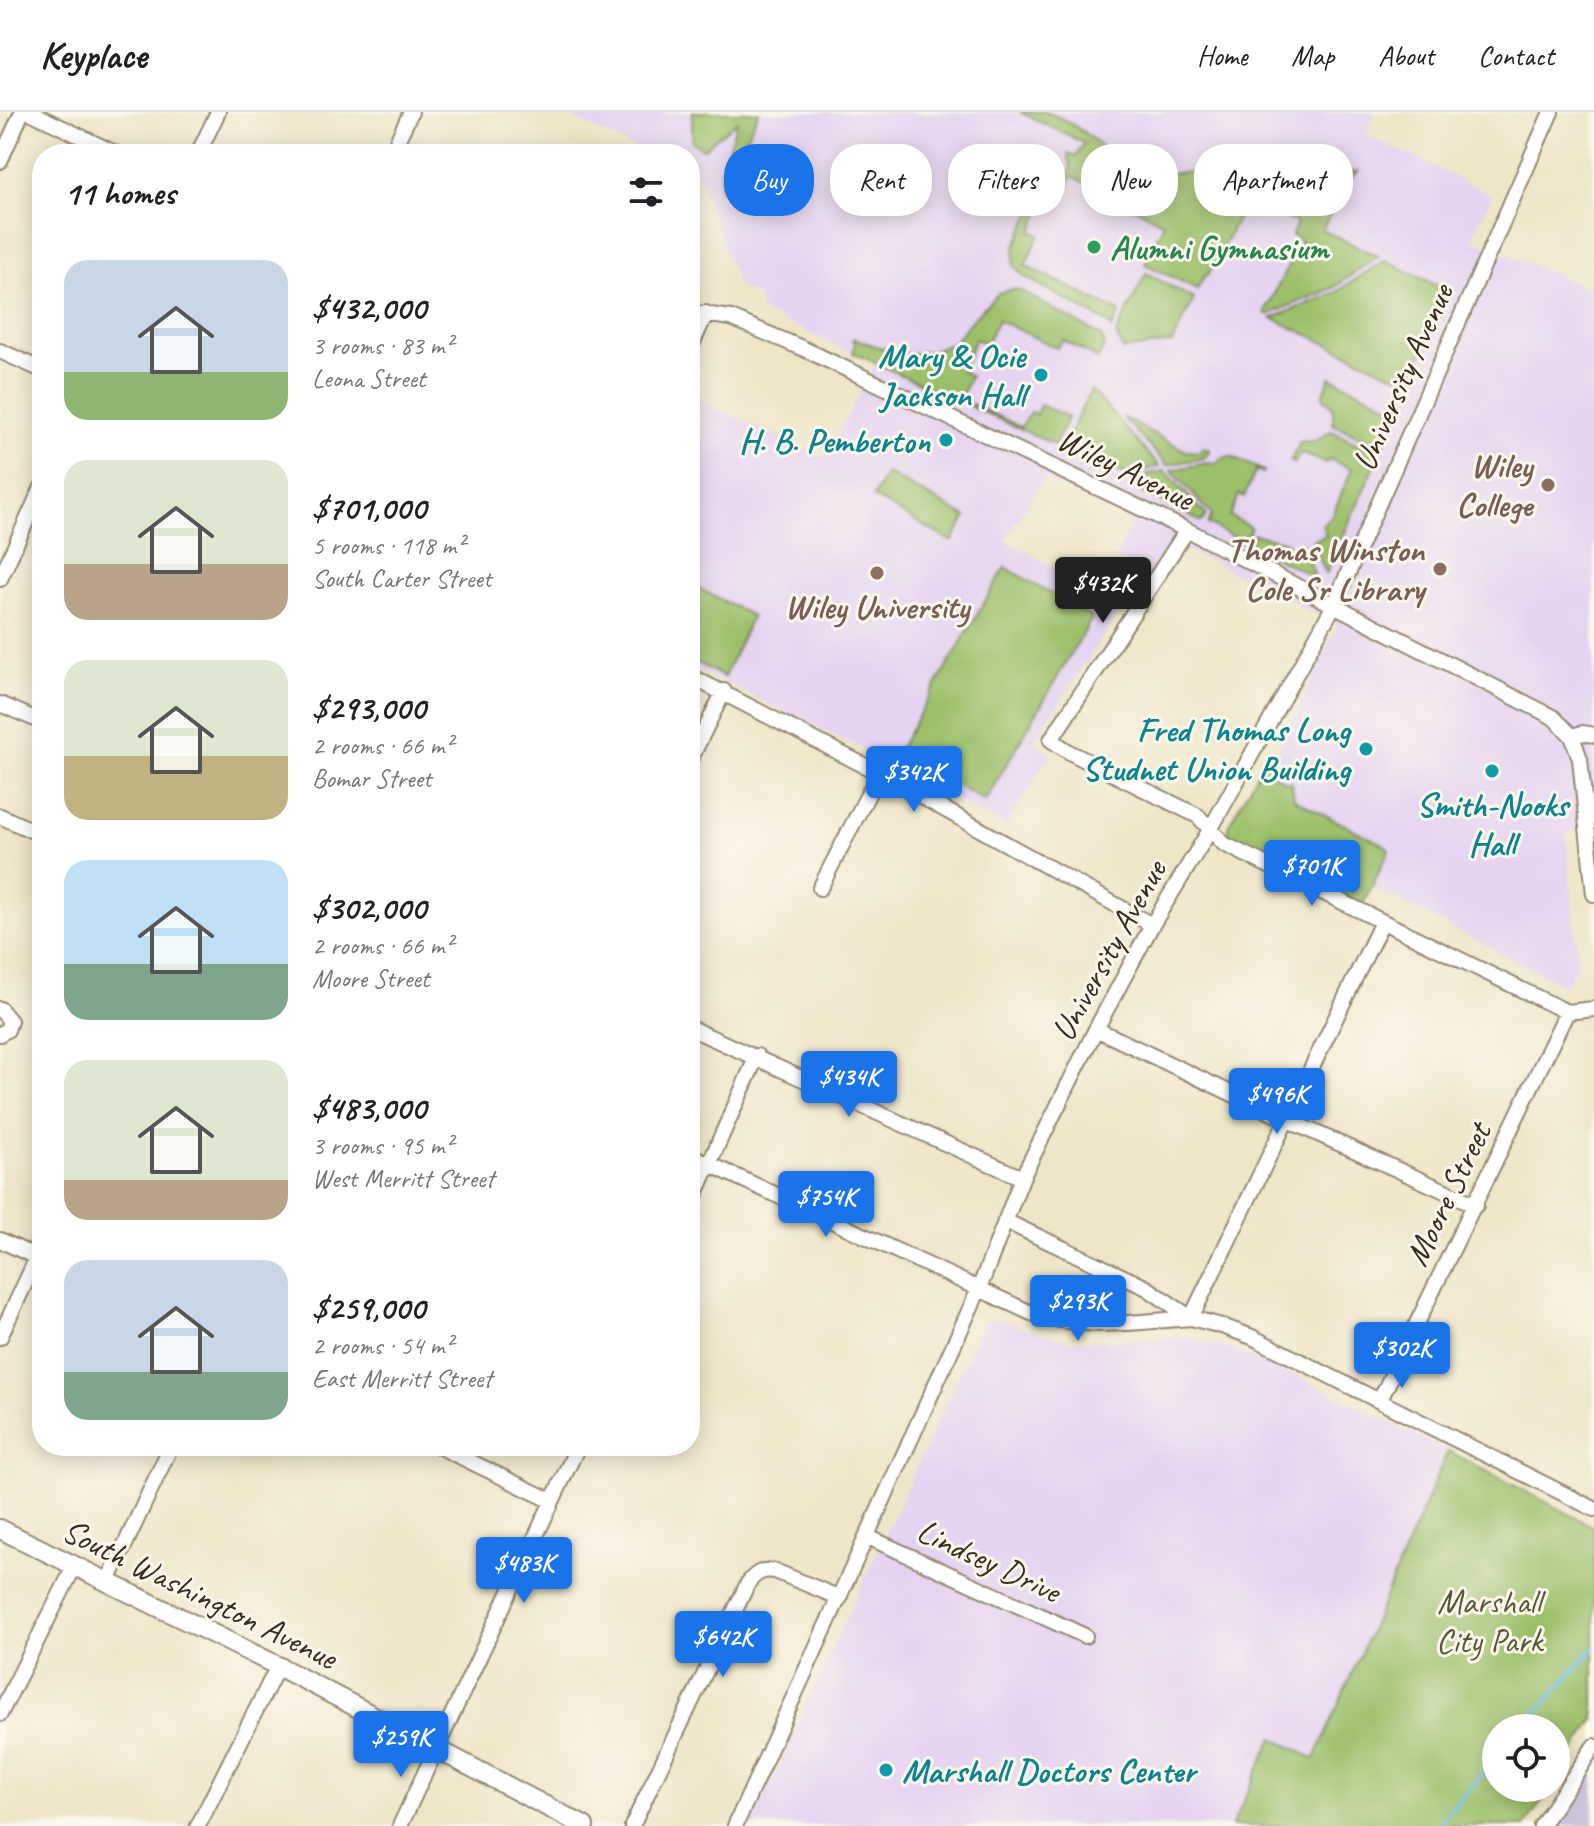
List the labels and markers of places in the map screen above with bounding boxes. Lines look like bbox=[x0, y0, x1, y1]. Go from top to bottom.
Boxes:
place label: Alumni Gymnasium bbox=[1110, 226, 1331, 269]
marker: Alumni Gymnasium bbox=[1085, 238, 1103, 256]
place label: Mary & Ocie Jackson Hall bbox=[878, 334, 1031, 416]
marker: Mary & Ocie Jackson Hall bbox=[1032, 366, 1050, 384]
place label: H. B. Pemberton bbox=[739, 419, 931, 462]
marker: H. B. Pemberton bbox=[937, 431, 955, 449]
place label: Wiley College bbox=[1456, 444, 1535, 526]
marker: Wiley College bbox=[1539, 476, 1557, 494]
place label: Thomas Winston Cole Sr Library bbox=[1227, 528, 1427, 610]
pin: $432K bbox=[1047, 557, 1159, 625]
marker: Thomas Winston Cole Sr Library bbox=[1431, 560, 1449, 578]
marker: Wiley University bbox=[868, 564, 886, 582]
place label: Wiley University bbox=[785, 585, 972, 628]
place label: Fred Thomas Long Studnet Union Building bbox=[1082, 708, 1353, 790]
marker: Fred Thomas Long Studnet Union Building bbox=[1357, 740, 1375, 758]
pin: $342K bbox=[858, 746, 970, 814]
marker: Smith-Nooks Hall bbox=[1483, 762, 1501, 780]
place label: Smith-Nooks Hall bbox=[1416, 783, 1571, 865]
pin: $701K bbox=[1256, 840, 1368, 908]
pin: $434K bbox=[793, 1051, 905, 1119]
pin: $496K bbox=[1221, 1068, 1333, 1136]
pin: $754K bbox=[770, 1171, 882, 1239]
pin: $293K bbox=[1022, 1275, 1134, 1343]
pin: $302K bbox=[1346, 1322, 1458, 1390]
pin: $483K bbox=[468, 1537, 580, 1605]
pin: $642K bbox=[667, 1611, 779, 1679]
pin: $259K bbox=[345, 1711, 457, 1779]
place label: Marshall Doctors Center bbox=[902, 1749, 1199, 1792]
marker: Marshall Doctors Center bbox=[877, 1761, 895, 1779]

